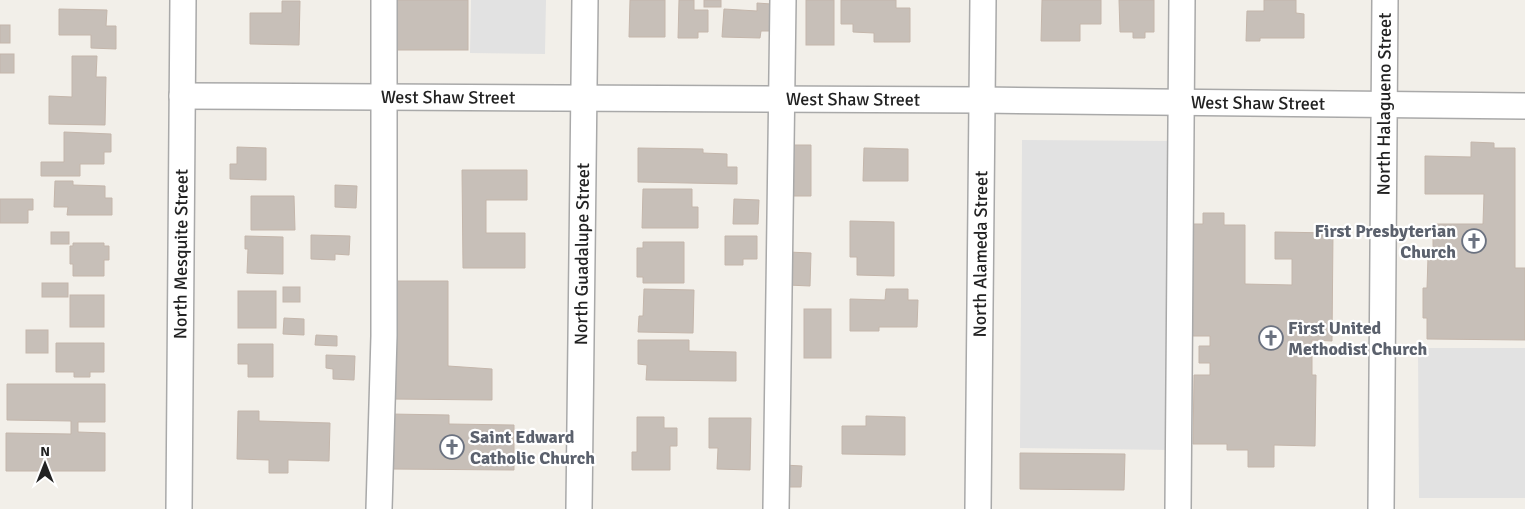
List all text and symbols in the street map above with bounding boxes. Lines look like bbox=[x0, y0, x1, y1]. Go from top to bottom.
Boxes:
street label: North Halagueno Street bbox=[1372, 12, 1396, 196]
street label: West Shaw Street bbox=[381, 86, 515, 109]
street label: West Shaw Street bbox=[786, 88, 920, 111]
street label: West Shaw Street bbox=[1191, 91, 1325, 115]
street label: North Guadalupe Street bbox=[570, 163, 594, 345]
street label: North Mesquite Street bbox=[169, 169, 193, 339]
street label: North Alameda Street bbox=[969, 170, 992, 338]
place label: First Presbyterian Church bbox=[1314, 220, 1456, 263]
church icon: First Presbyterian Church bbox=[1461, 228, 1487, 254]
place label: First United Methodist Church bbox=[1288, 317, 1428, 360]
church icon: First United Methodist Church bbox=[1258, 325, 1284, 351]
place label: Saint Edward Catholic Church bbox=[470, 426, 595, 469]
church icon: Saint Edward Catholic Church bbox=[439, 434, 465, 460]
north arrow bbox=[20, 439, 70, 489]
text: N bbox=[40, 443, 50, 460]

